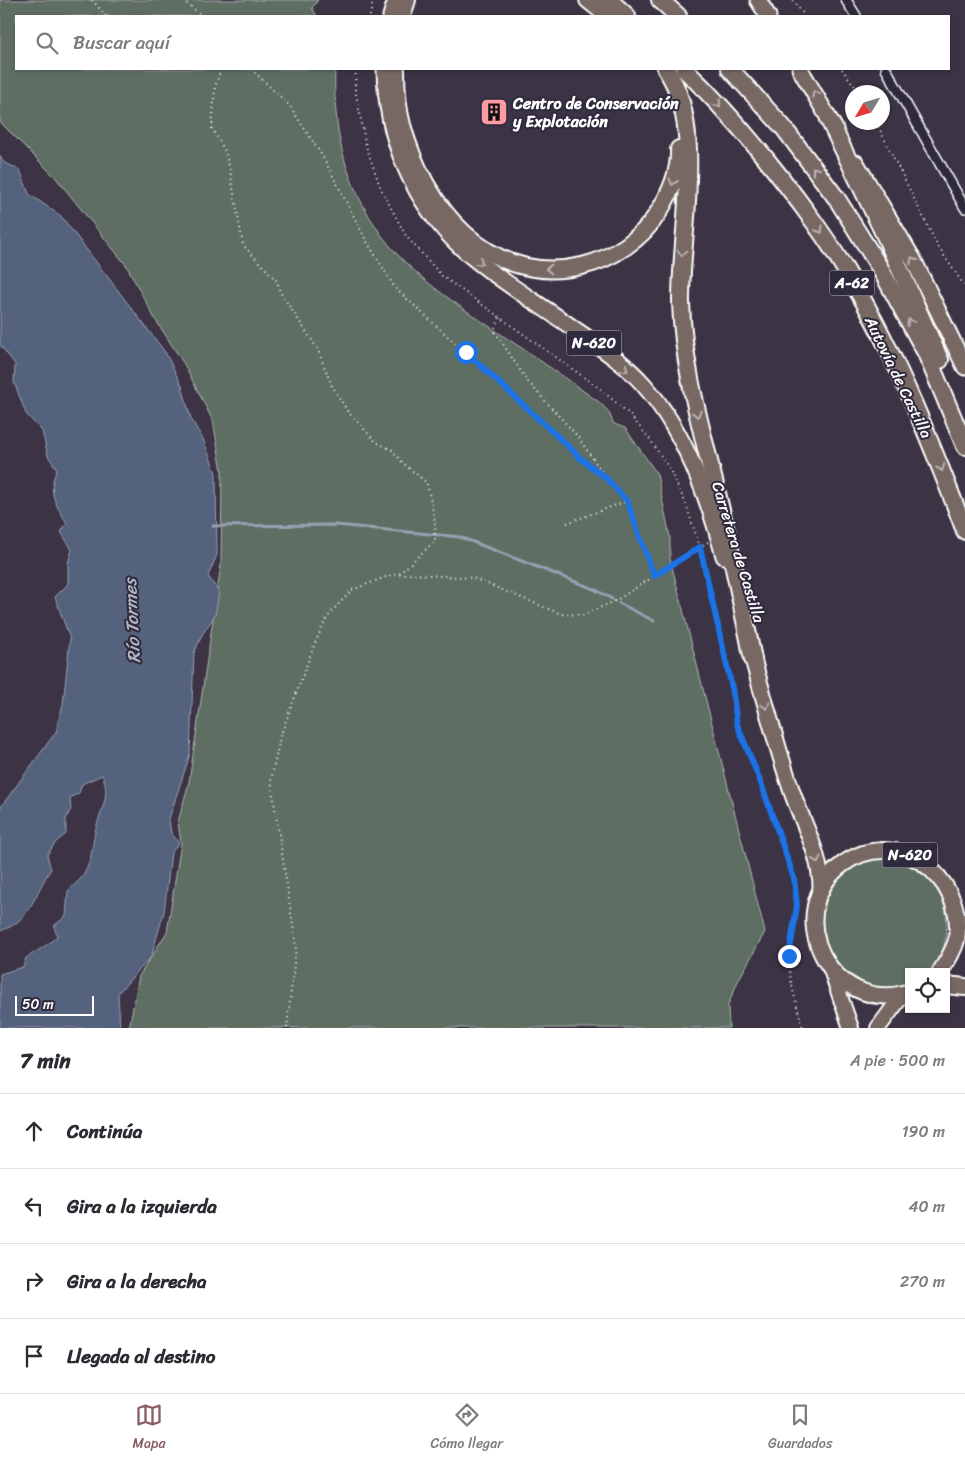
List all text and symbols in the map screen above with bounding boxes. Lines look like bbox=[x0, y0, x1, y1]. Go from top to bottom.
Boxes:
search box bbox=[15, 15, 950, 70]
text: Buscar aquí bbox=[73, 26, 170, 59]
icon: search bbox=[33, 29, 61, 57]
north arrow bbox=[845, 85, 890, 130]
place label: Centro de Conservación y Explotación bbox=[512, 89, 679, 136]
one-way arrow bbox=[811, 91, 821, 100]
building icon: Centro de Conservación y Explotación bbox=[479, 97, 509, 127]
one-way arrow bbox=[712, 99, 721, 108]
one-way arrow bbox=[812, 167, 820, 176]
one-way arrow bbox=[668, 177, 678, 185]
one-way arrow bbox=[813, 225, 823, 234]
one-way arrow bbox=[676, 249, 687, 257]
one-way arrow bbox=[475, 256, 484, 265]
one-way arrow bbox=[909, 256, 919, 265]
one-way arrow bbox=[545, 264, 553, 274]
road number: A-62 bbox=[830, 270, 874, 296]
street label: Autovía de Castilla bbox=[856, 310, 941, 443]
one-way arrow bbox=[906, 318, 916, 327]
road number: N-620 bbox=[566, 330, 622, 356]
route start bbox=[455, 341, 478, 364]
one-way arrow bbox=[620, 363, 629, 372]
one-way arrow bbox=[692, 409, 702, 417]
one-way arrow bbox=[935, 463, 945, 472]
street label: Carretera de Castilla bbox=[703, 478, 774, 627]
water label: Río Tormes bbox=[114, 576, 150, 664]
one-way arrow bbox=[760, 701, 771, 710]
road number: N-620 bbox=[882, 842, 938, 868]
one-way arrow bbox=[811, 856, 821, 864]
route end bbox=[778, 945, 801, 968]
map controls bbox=[905, 968, 950, 1013]
button: locate bbox=[905, 968, 950, 1013]
text: 50 m bbox=[22, 992, 54, 1017]
scale bar bbox=[15, 993, 94, 1016]
text: 7 min bbox=[20, 1042, 71, 1080]
text: A pie · 500 m bbox=[850, 1046, 945, 1075]
text: Continúa bbox=[67, 1115, 142, 1148]
icon: ahead bbox=[20, 1117, 48, 1145]
text: 190 m bbox=[902, 1117, 945, 1146]
text: Gira a la izquierda bbox=[67, 1190, 217, 1223]
icon: left bbox=[20, 1192, 48, 1220]
text: 40 m bbox=[908, 1192, 945, 1221]
text: Gira a la derecha bbox=[67, 1265, 206, 1298]
icon: right bbox=[20, 1267, 48, 1295]
text: 270 m bbox=[900, 1267, 945, 1296]
text: Llegada al destino bbox=[67, 1340, 216, 1373]
icon: arrive bbox=[20, 1342, 48, 1370]
tab: Mapa bbox=[133, 1401, 165, 1456]
tab: Cómo llegar bbox=[431, 1401, 503, 1456]
tab: Guardados bbox=[768, 1401, 832, 1456]

